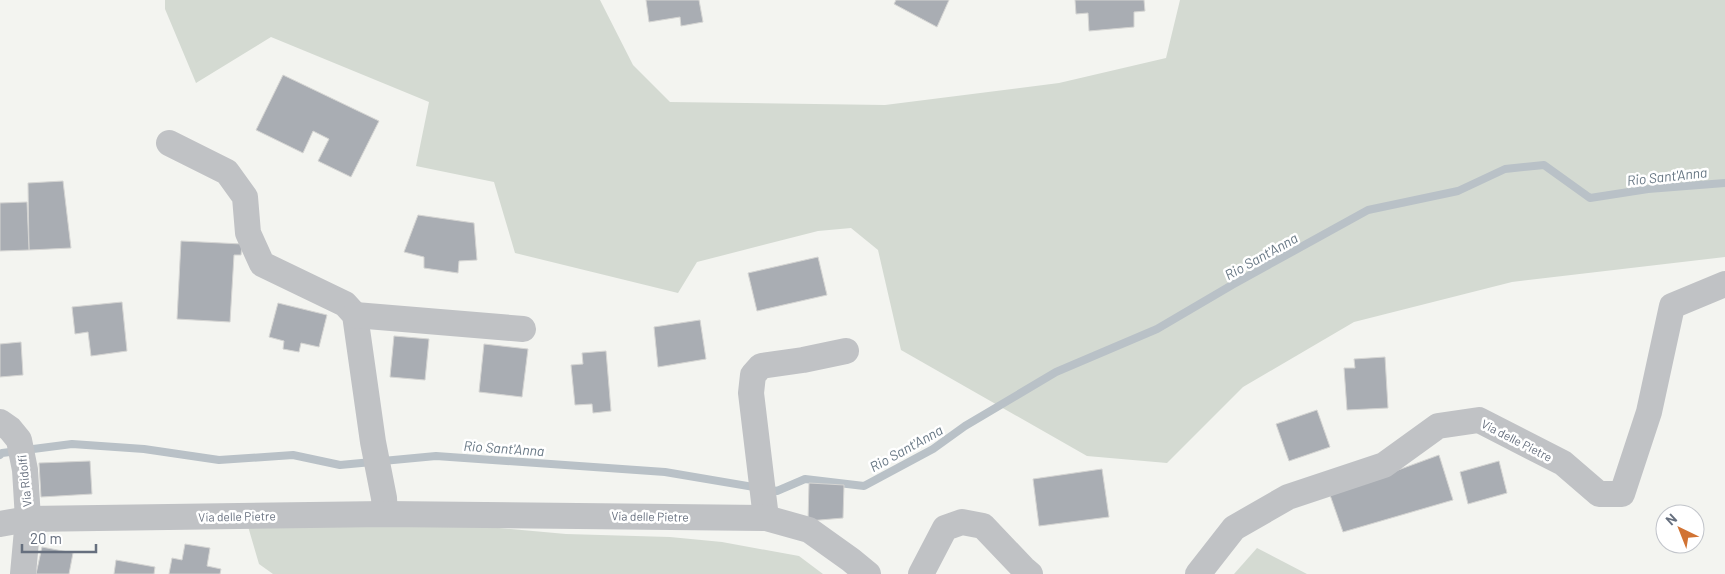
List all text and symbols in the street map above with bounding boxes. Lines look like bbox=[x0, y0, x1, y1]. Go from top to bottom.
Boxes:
water label: Rio Sant'Anna bbox=[1626, 163, 1708, 189]
water label: Rio Sant'Anna bbox=[1222, 229, 1300, 283]
street label: Via delle Pietre bbox=[1479, 416, 1555, 464]
water label: Rio Sant'Anna bbox=[867, 421, 945, 475]
water label: Rio Sant'Anna bbox=[463, 437, 545, 459]
street label: Via Ridolfi bbox=[14, 454, 34, 508]
north arrow bbox=[1655, 504, 1705, 554]
street label: Via delle Pietre bbox=[198, 508, 276, 524]
street label: Via delle Pietre bbox=[611, 508, 689, 524]
text: N bbox=[1662, 510, 1680, 529]
scale bar bbox=[22, 522, 96, 554]
text: 20 m bbox=[30, 529, 62, 547]

